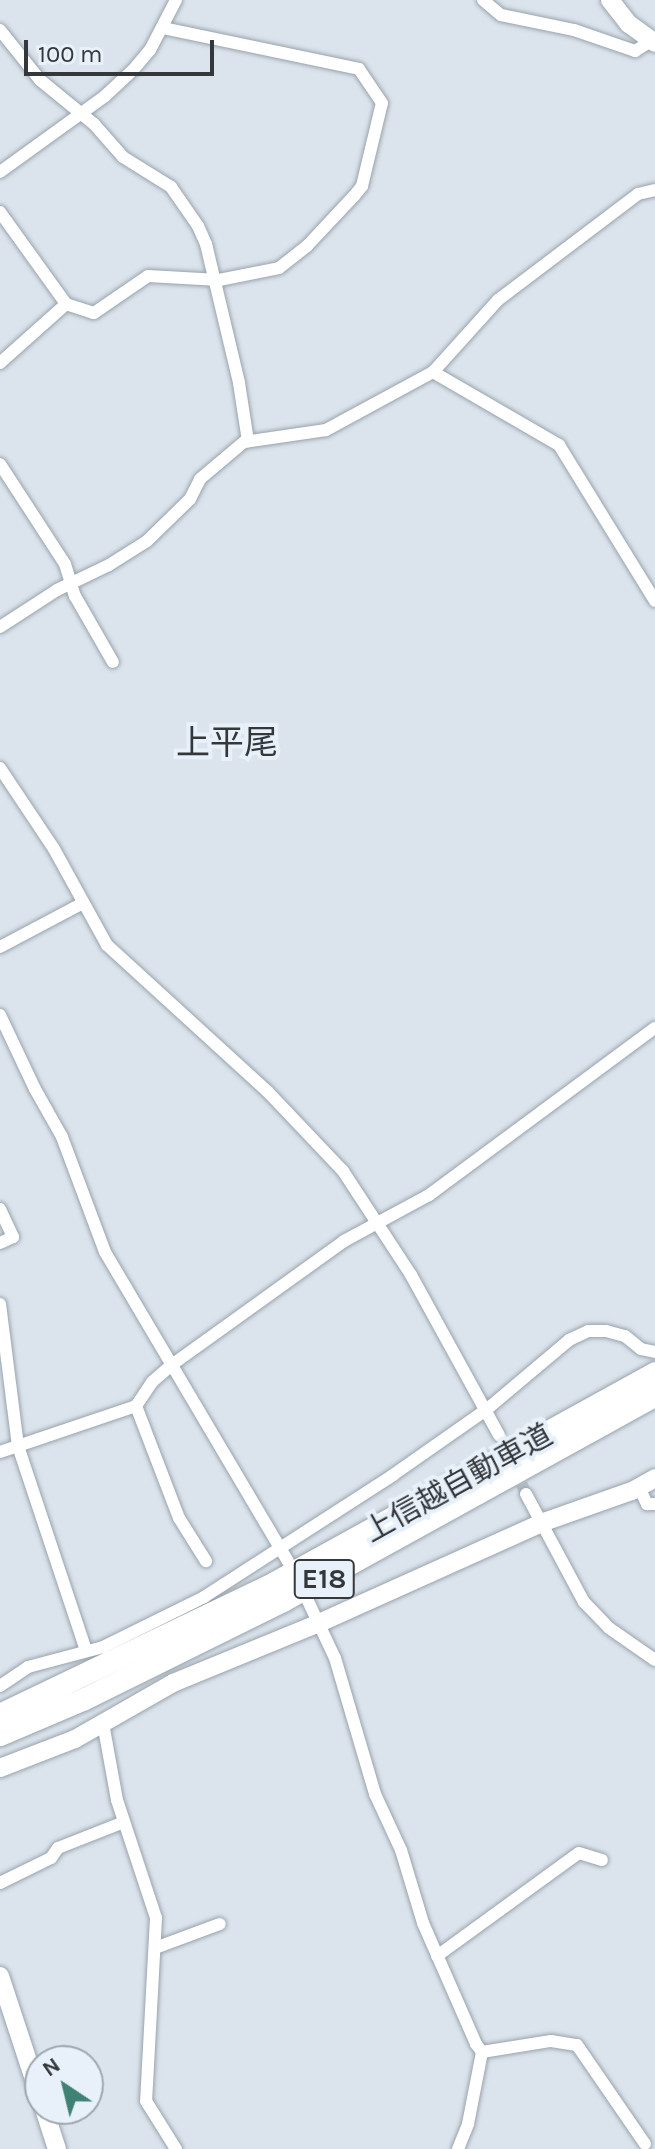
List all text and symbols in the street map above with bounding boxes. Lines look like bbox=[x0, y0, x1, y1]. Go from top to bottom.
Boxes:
scale bar bbox=[28, 24, 218, 74]
text: 100 m bbox=[38, 40, 103, 68]
district label: 上平尾 bbox=[176, 724, 278, 764]
street label: 上信越自動車道 bbox=[357, 1416, 559, 1550]
road number: E18 bbox=[292, 1555, 356, 1603]
north arrow bbox=[24, 2045, 104, 2125]
text: N bbox=[37, 2052, 65, 2082]

